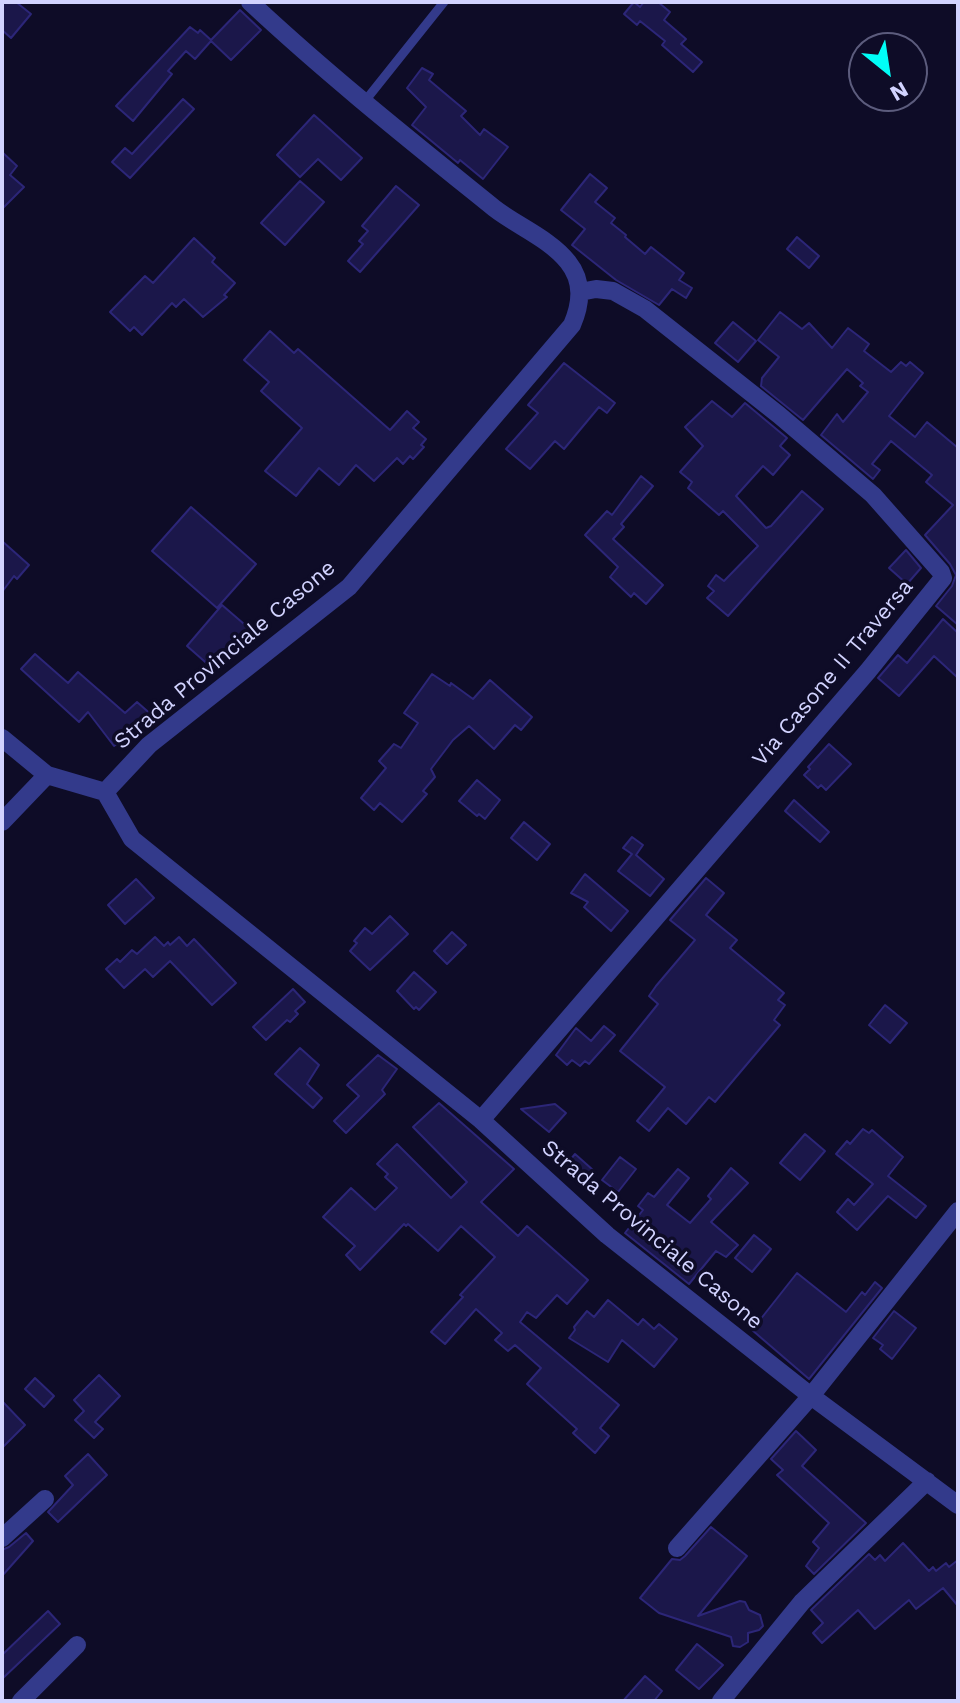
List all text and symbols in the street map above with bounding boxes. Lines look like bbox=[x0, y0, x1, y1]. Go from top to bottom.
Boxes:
north arrow bbox=[848, 32, 928, 112]
text: N bbox=[886, 77, 913, 106]
street label: Strada Provinciale Casone bbox=[109, 555, 341, 755]
street label: Via Casone II Traversa bbox=[747, 574, 919, 772]
street label: Strada Provinciale Casone bbox=[536, 1135, 768, 1335]

